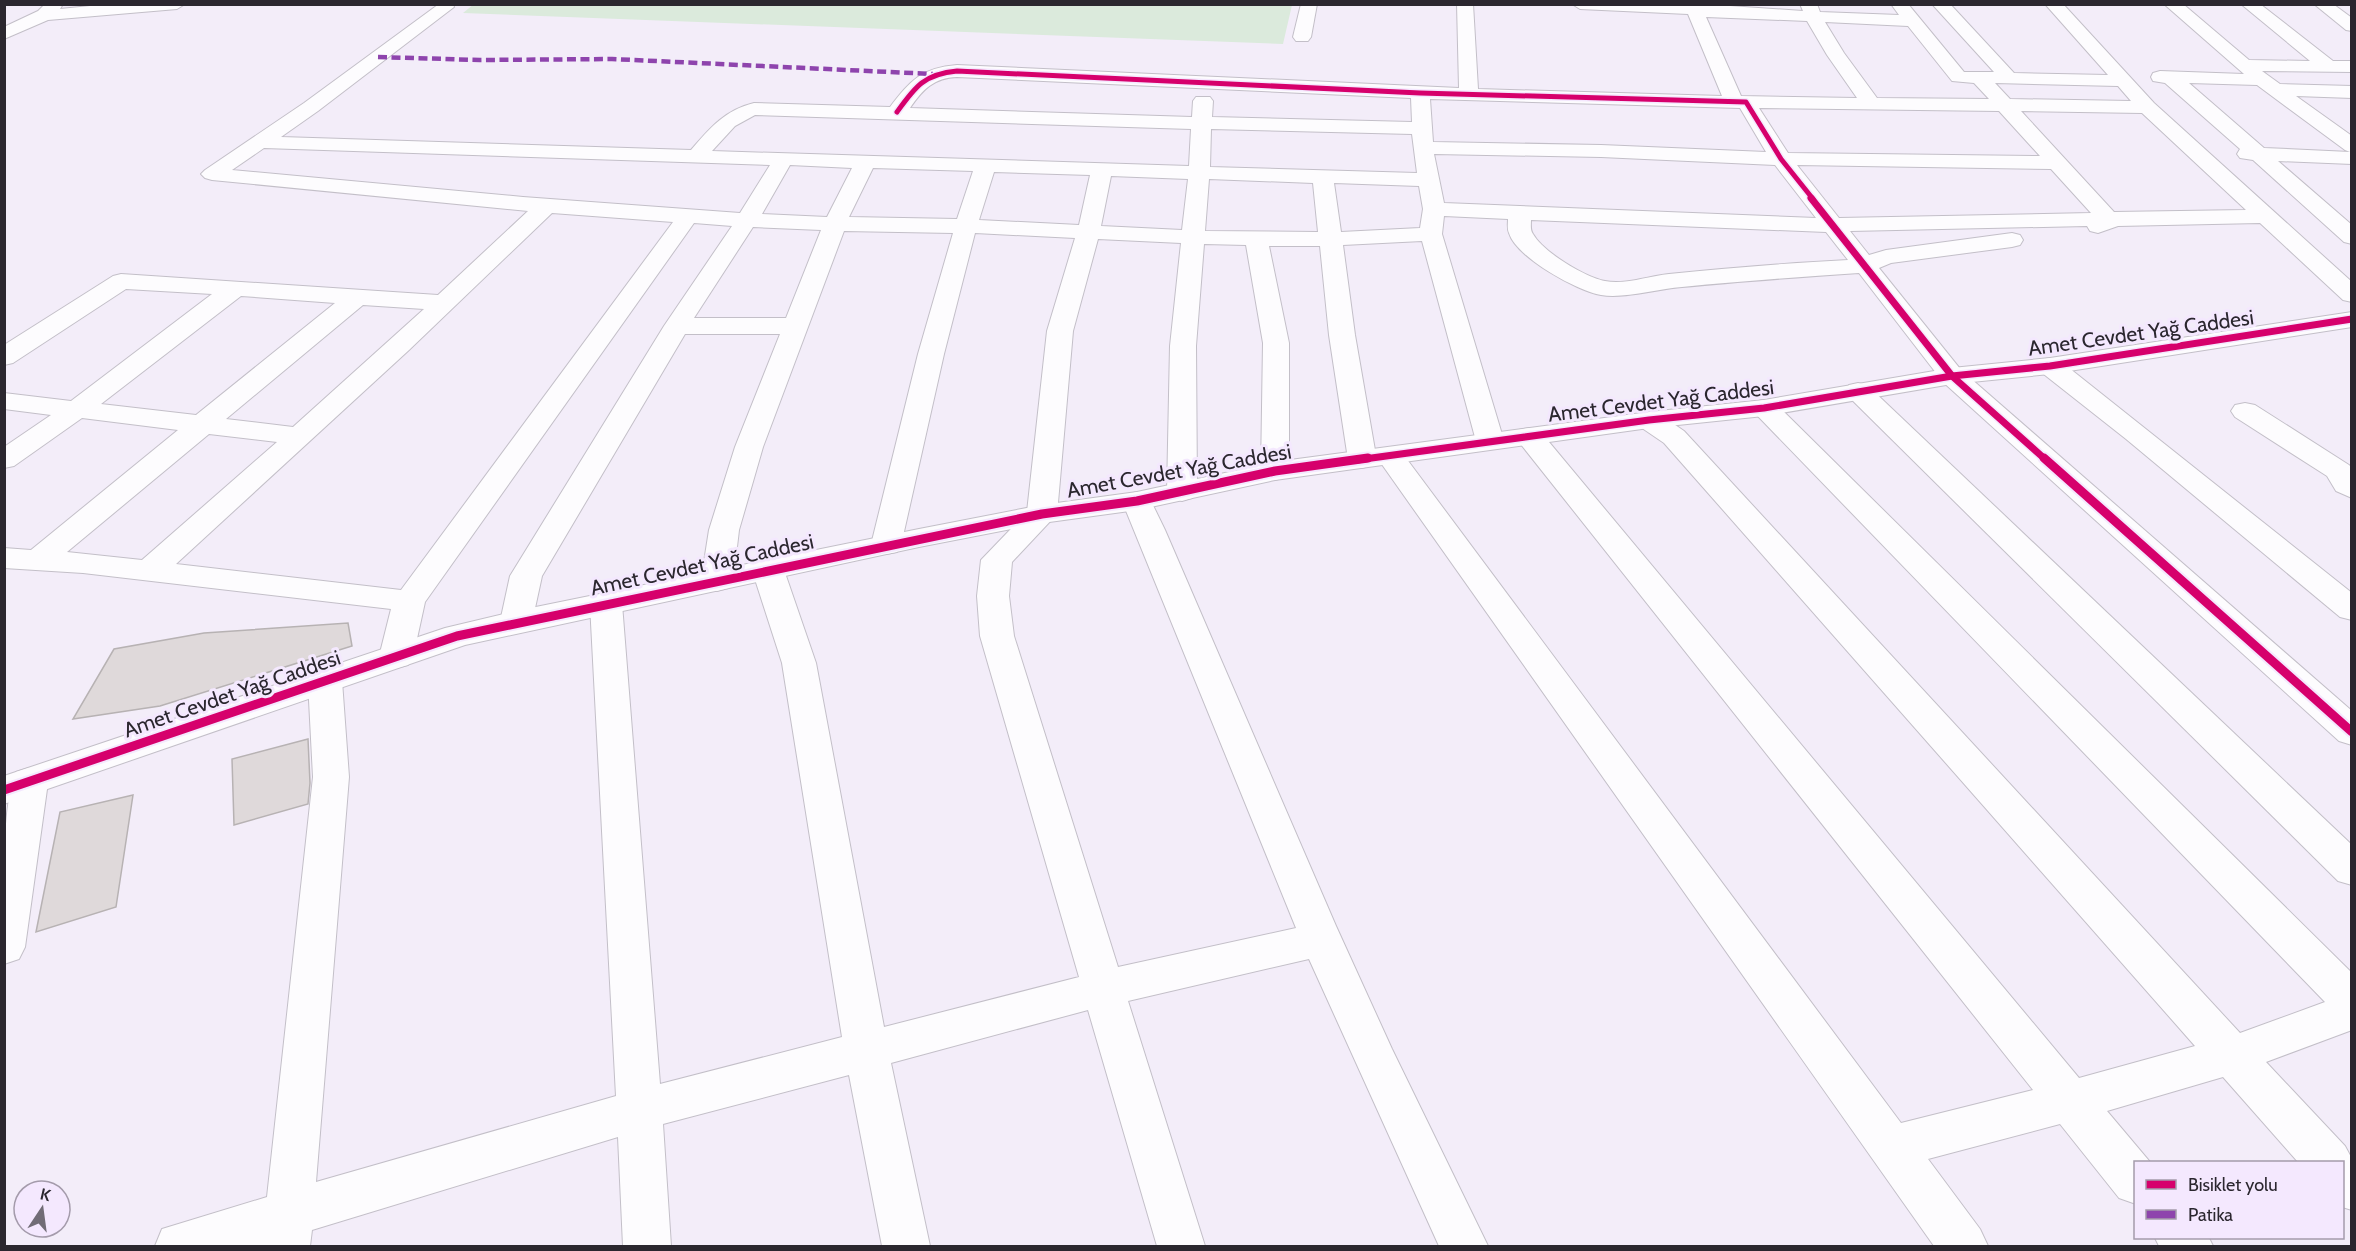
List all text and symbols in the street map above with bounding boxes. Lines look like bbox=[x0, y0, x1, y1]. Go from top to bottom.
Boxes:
street label: Amet Cevdet Yağ Caddesi bbox=[2027, 304, 2255, 361]
street label: Amet Cevdet Yağ Caddesi bbox=[1546, 374, 1775, 427]
street label: Amet Cevdet Yağ Caddesi bbox=[1065, 438, 1293, 503]
street label: Amet Cevdet Yağ Caddesi bbox=[588, 529, 816, 600]
street label: Amet Cevdet Yağ Caddesi bbox=[120, 645, 343, 742]
legend bbox=[2134, 1161, 2344, 1239]
text: Bisiklet yolu bbox=[2188, 1174, 2278, 1196]
north arrow bbox=[12, 1179, 72, 1239]
text: K bbox=[38, 1184, 52, 1205]
text: Patika bbox=[2188, 1204, 2233, 1226]

